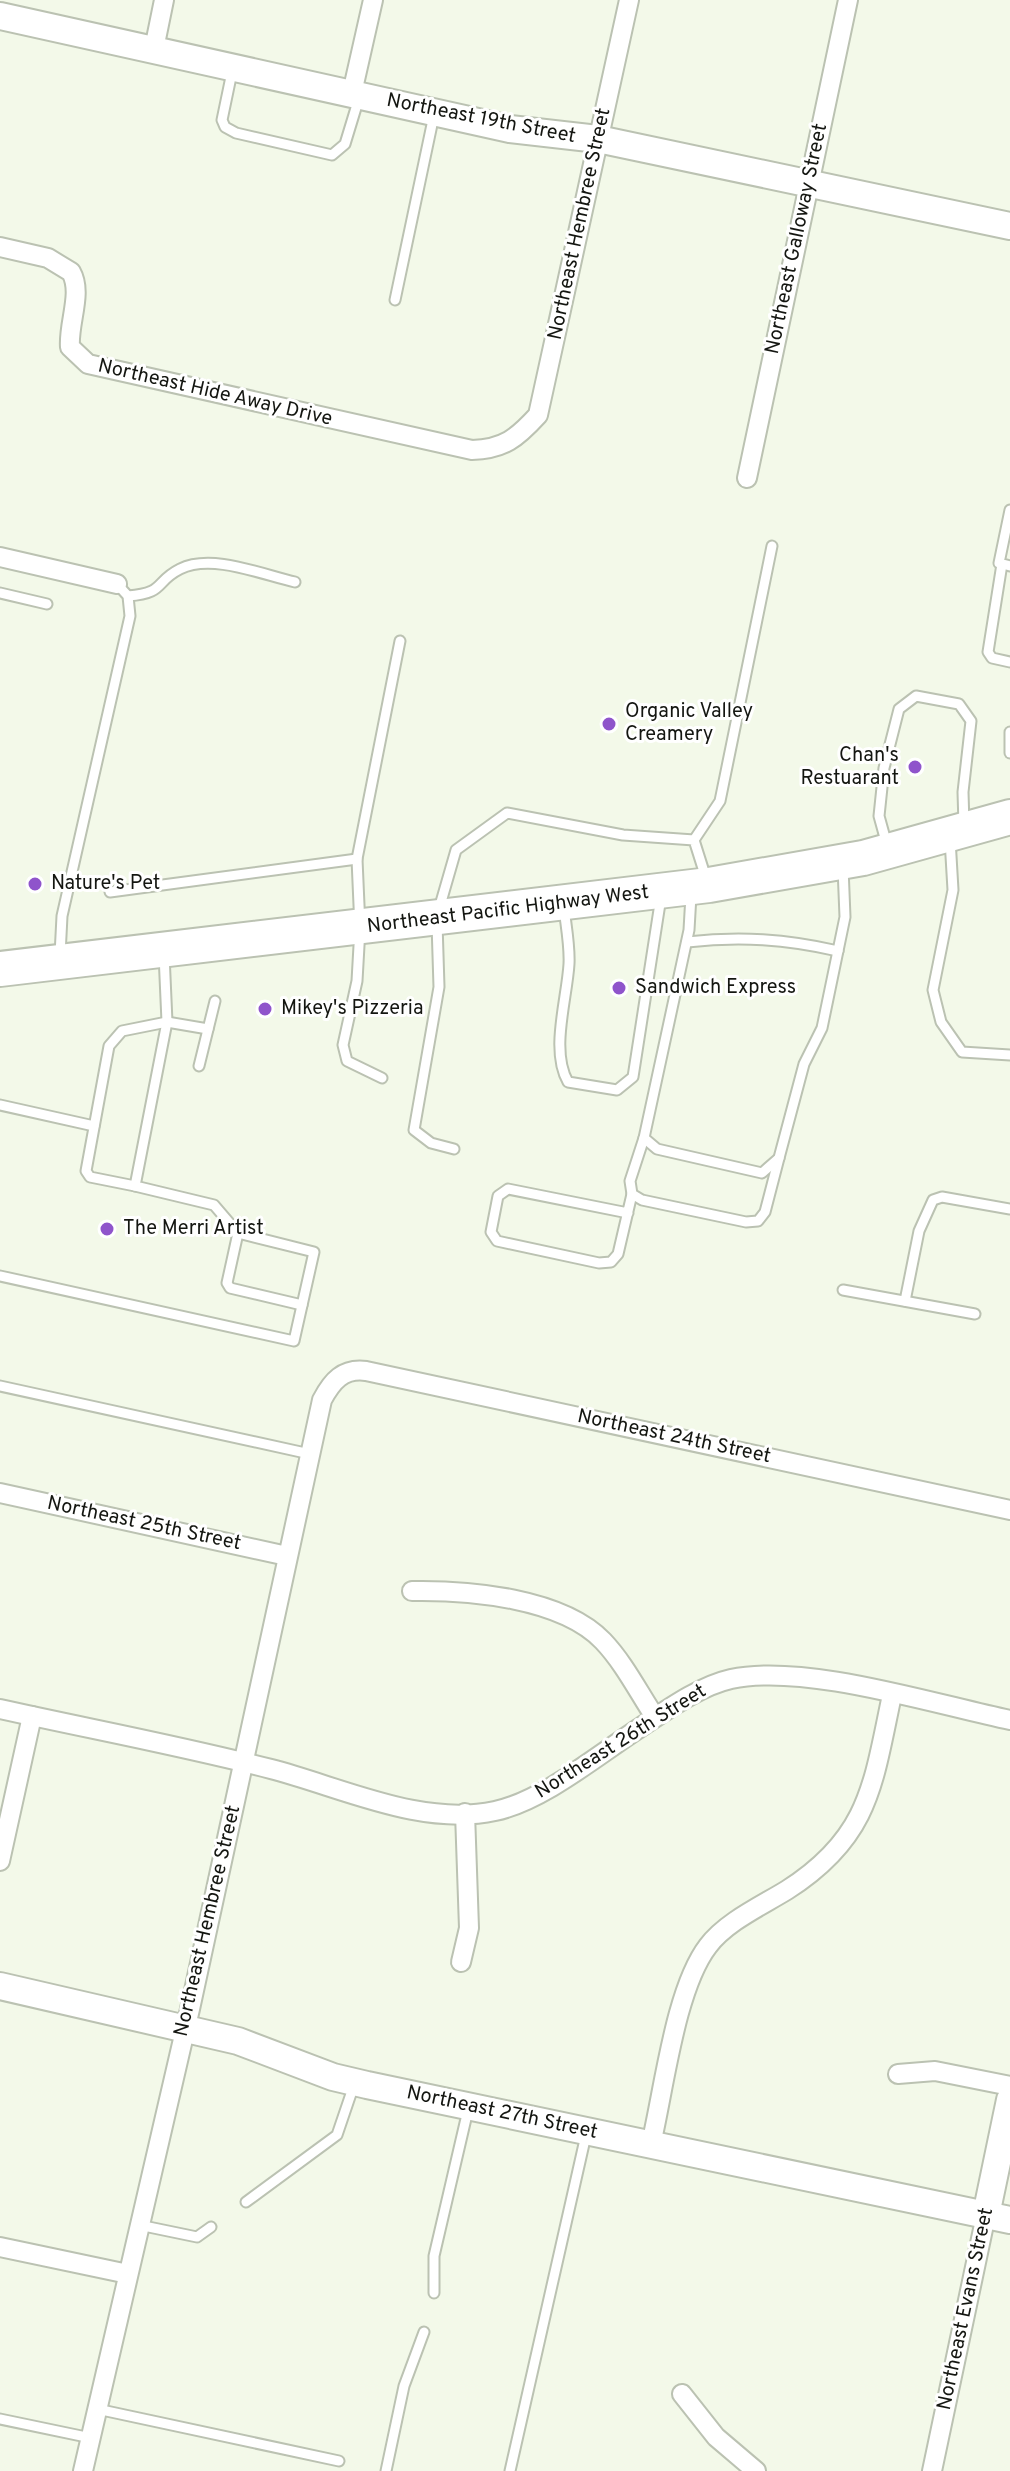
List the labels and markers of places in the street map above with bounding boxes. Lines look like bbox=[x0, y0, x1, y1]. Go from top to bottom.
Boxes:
place label: Organic Valley Creamery bbox=[625, 699, 753, 748]
marker: Organic Valley Creamery bbox=[600, 715, 618, 733]
place label: Chan's Restuarant bbox=[801, 743, 899, 792]
marker: Chan's Restuarant bbox=[906, 758, 924, 776]
place label: Nature's Pet bbox=[51, 871, 160, 897]
marker: Nature's Pet bbox=[26, 875, 44, 893]
place label: Sandwich Express bbox=[635, 975, 796, 1001]
marker: Sandwich Express bbox=[610, 979, 628, 997]
place label: Mikey's Pizzeria bbox=[281, 996, 423, 1022]
marker: Mikey's Pizzeria bbox=[256, 1000, 274, 1018]
place label: The Merri Artist bbox=[123, 1216, 264, 1242]
marker: The Merri Artist bbox=[98, 1220, 116, 1238]

